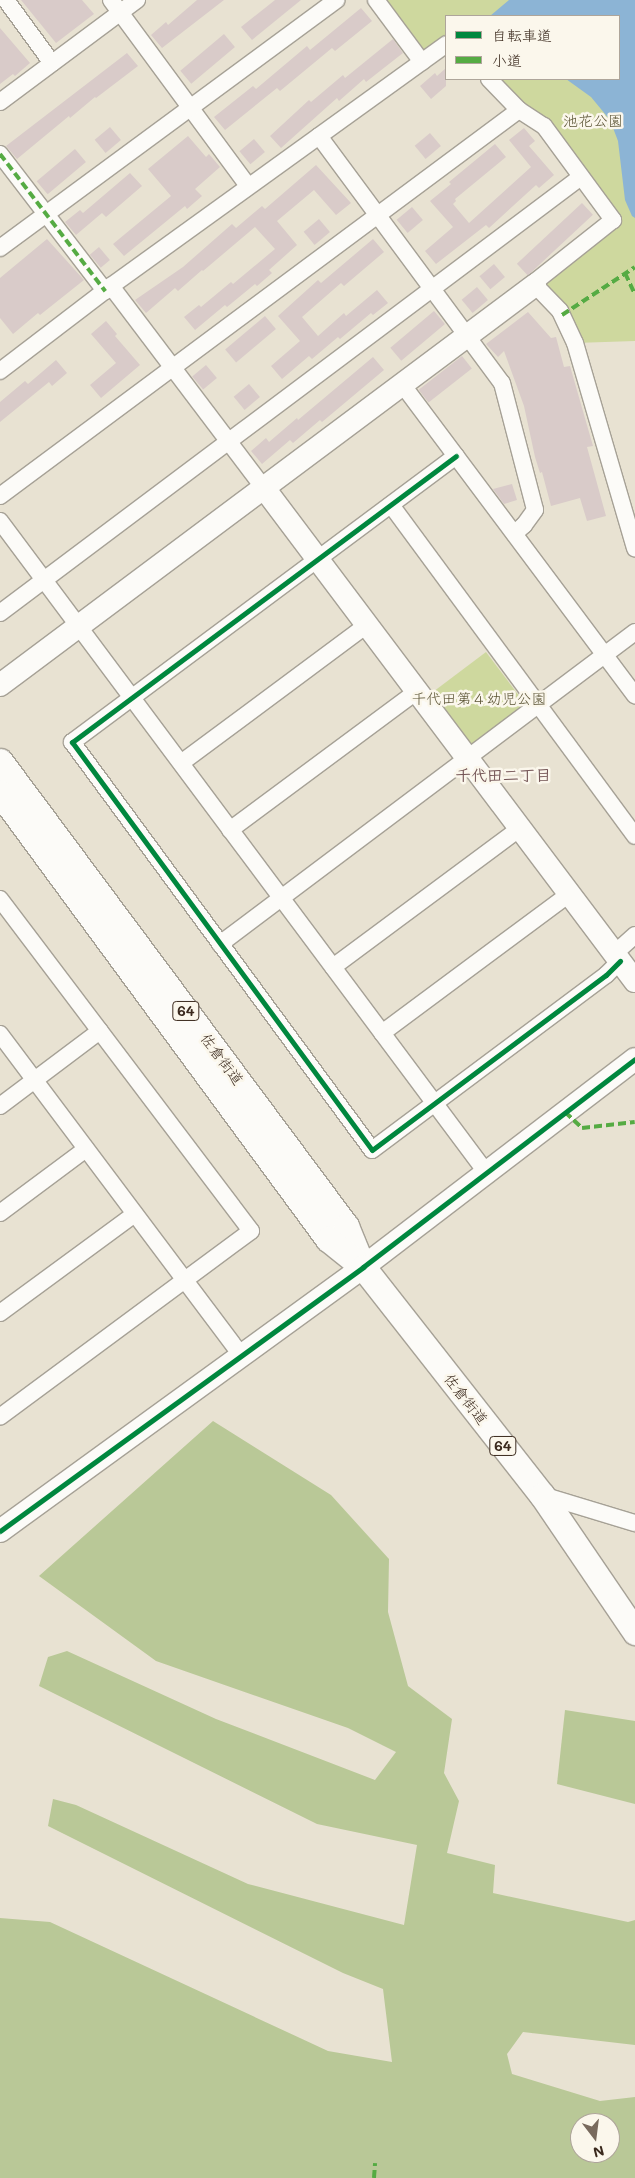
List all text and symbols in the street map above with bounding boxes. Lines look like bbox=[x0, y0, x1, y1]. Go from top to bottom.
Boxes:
legend bbox=[445, 15, 620, 80]
text: 自転車道 bbox=[492, 25, 552, 45]
text: 小道 bbox=[492, 50, 522, 70]
park label: 池花公園 bbox=[563, 112, 623, 130]
park label: 千代田第４幼児公園 bbox=[412, 690, 546, 708]
district label: 千代田二丁目 bbox=[455, 765, 551, 785]
road number: 64 bbox=[172, 999, 200, 1022]
street label: 佐倉街道 bbox=[197, 1030, 247, 1088]
street label: 佐倉街道 bbox=[440, 1370, 492, 1428]
road number: 64 bbox=[489, 1434, 517, 1458]
north arrow bbox=[570, 2113, 620, 2163]
text: N bbox=[591, 2141, 606, 2163]

